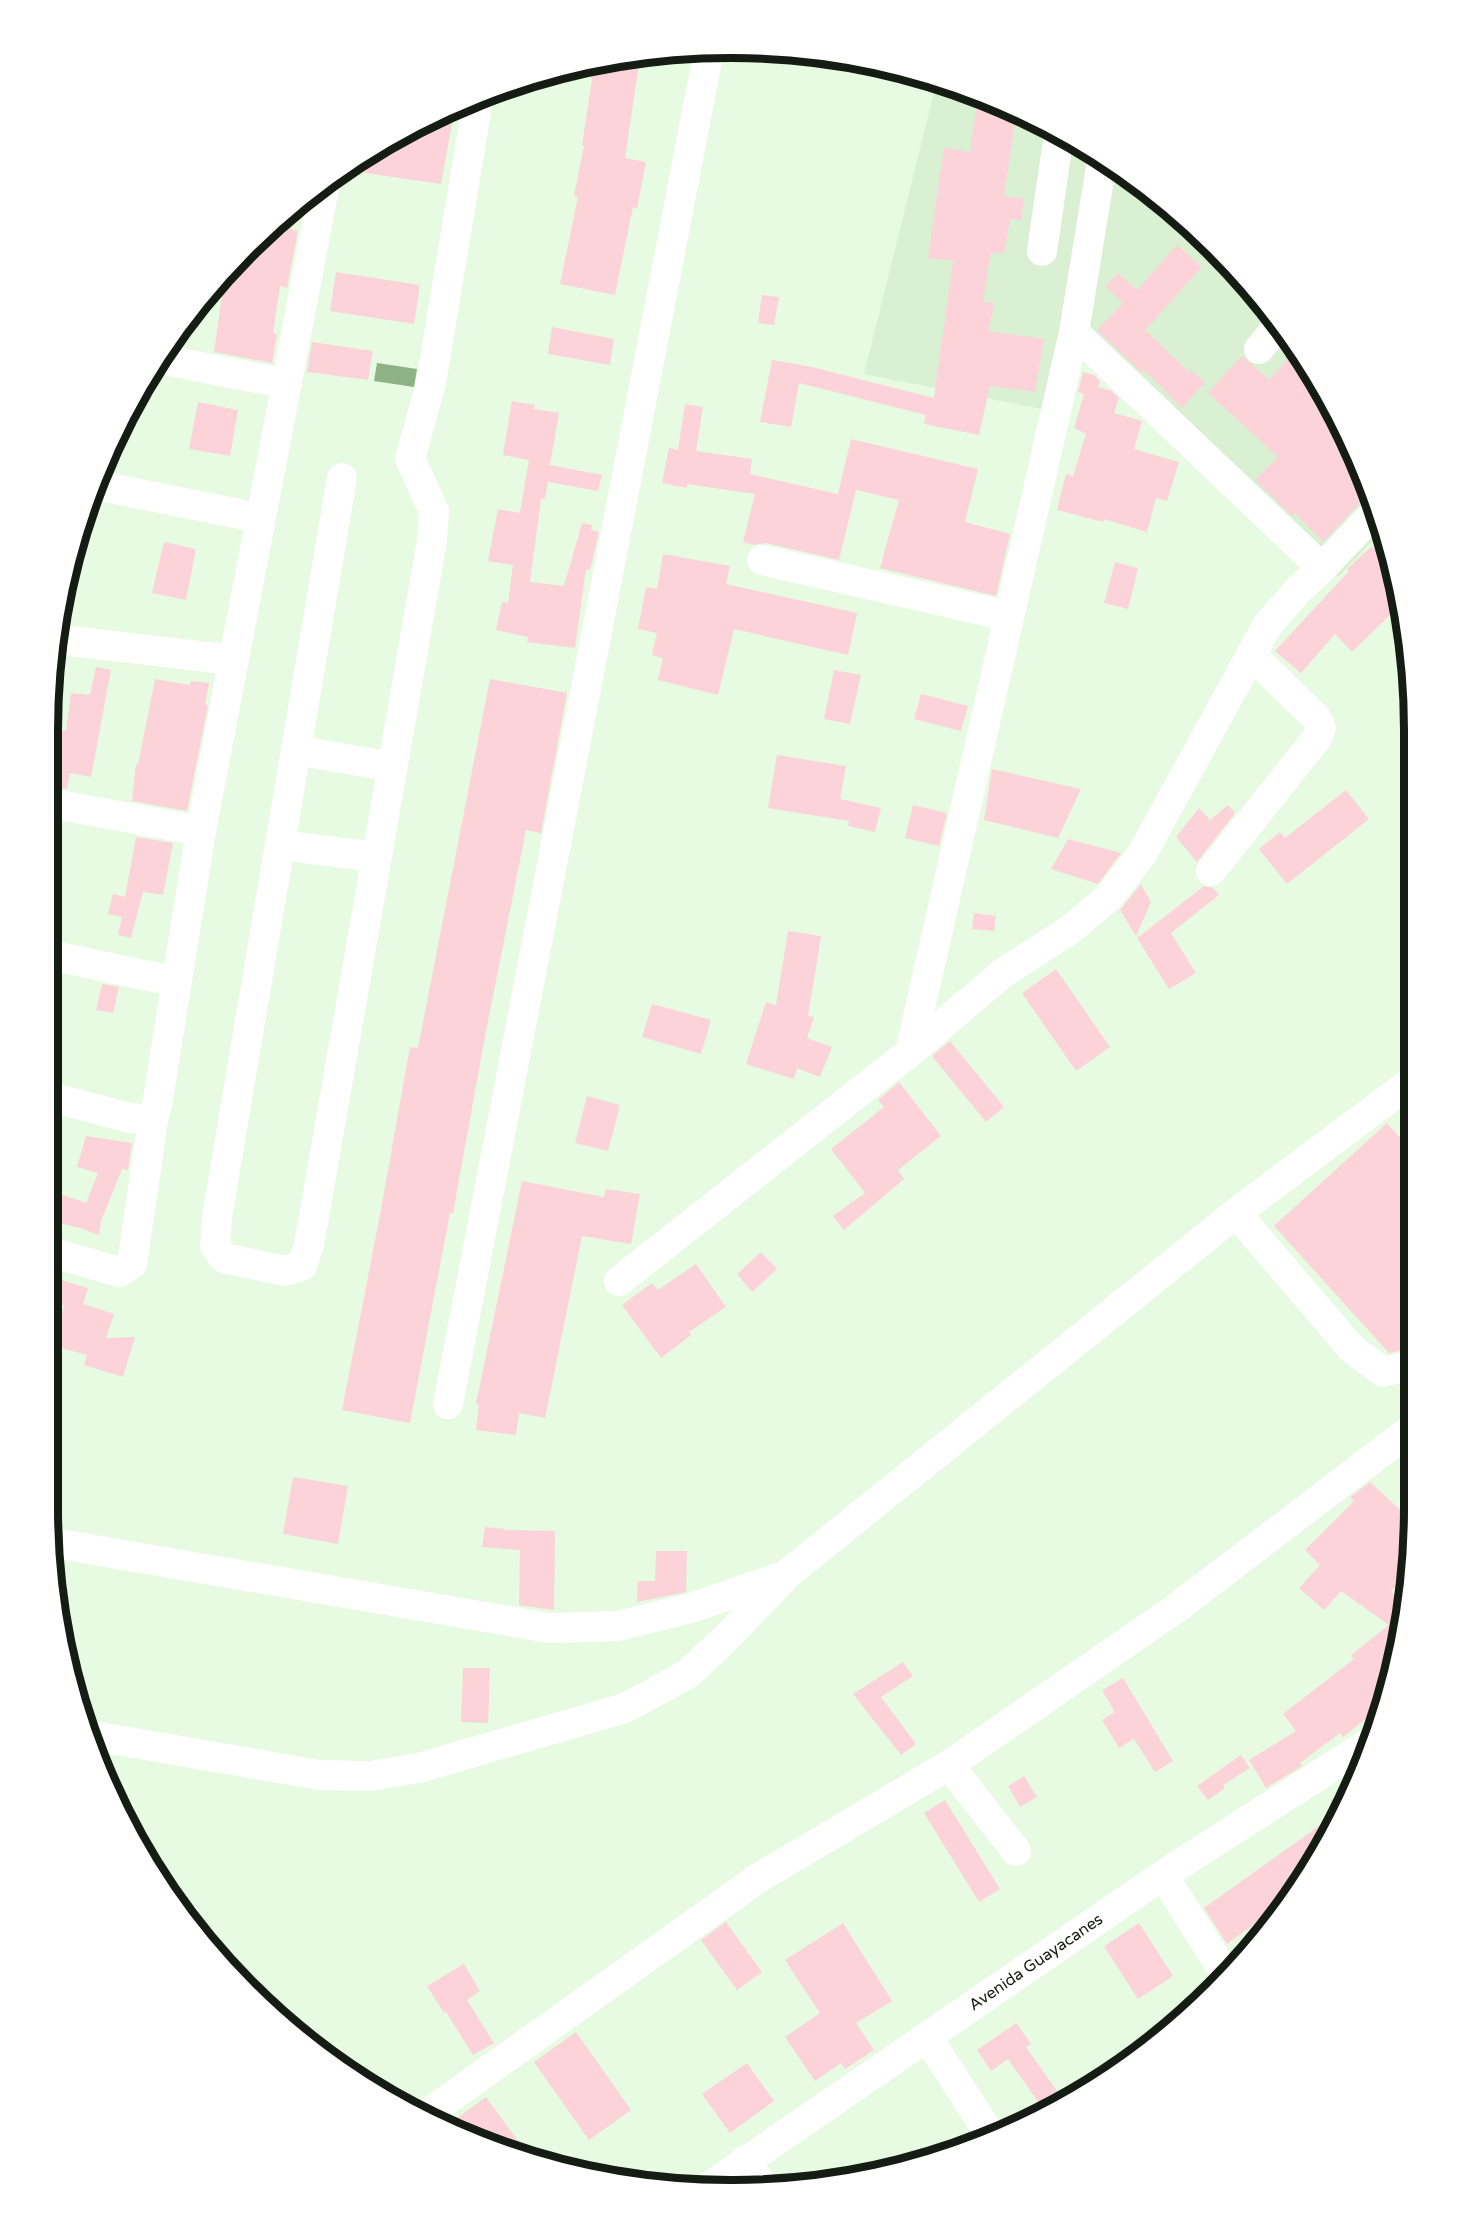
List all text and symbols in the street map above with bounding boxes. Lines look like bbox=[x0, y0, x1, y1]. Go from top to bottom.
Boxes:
street label: Avenida Guayacanes bbox=[965, 1909, 1107, 2015]

